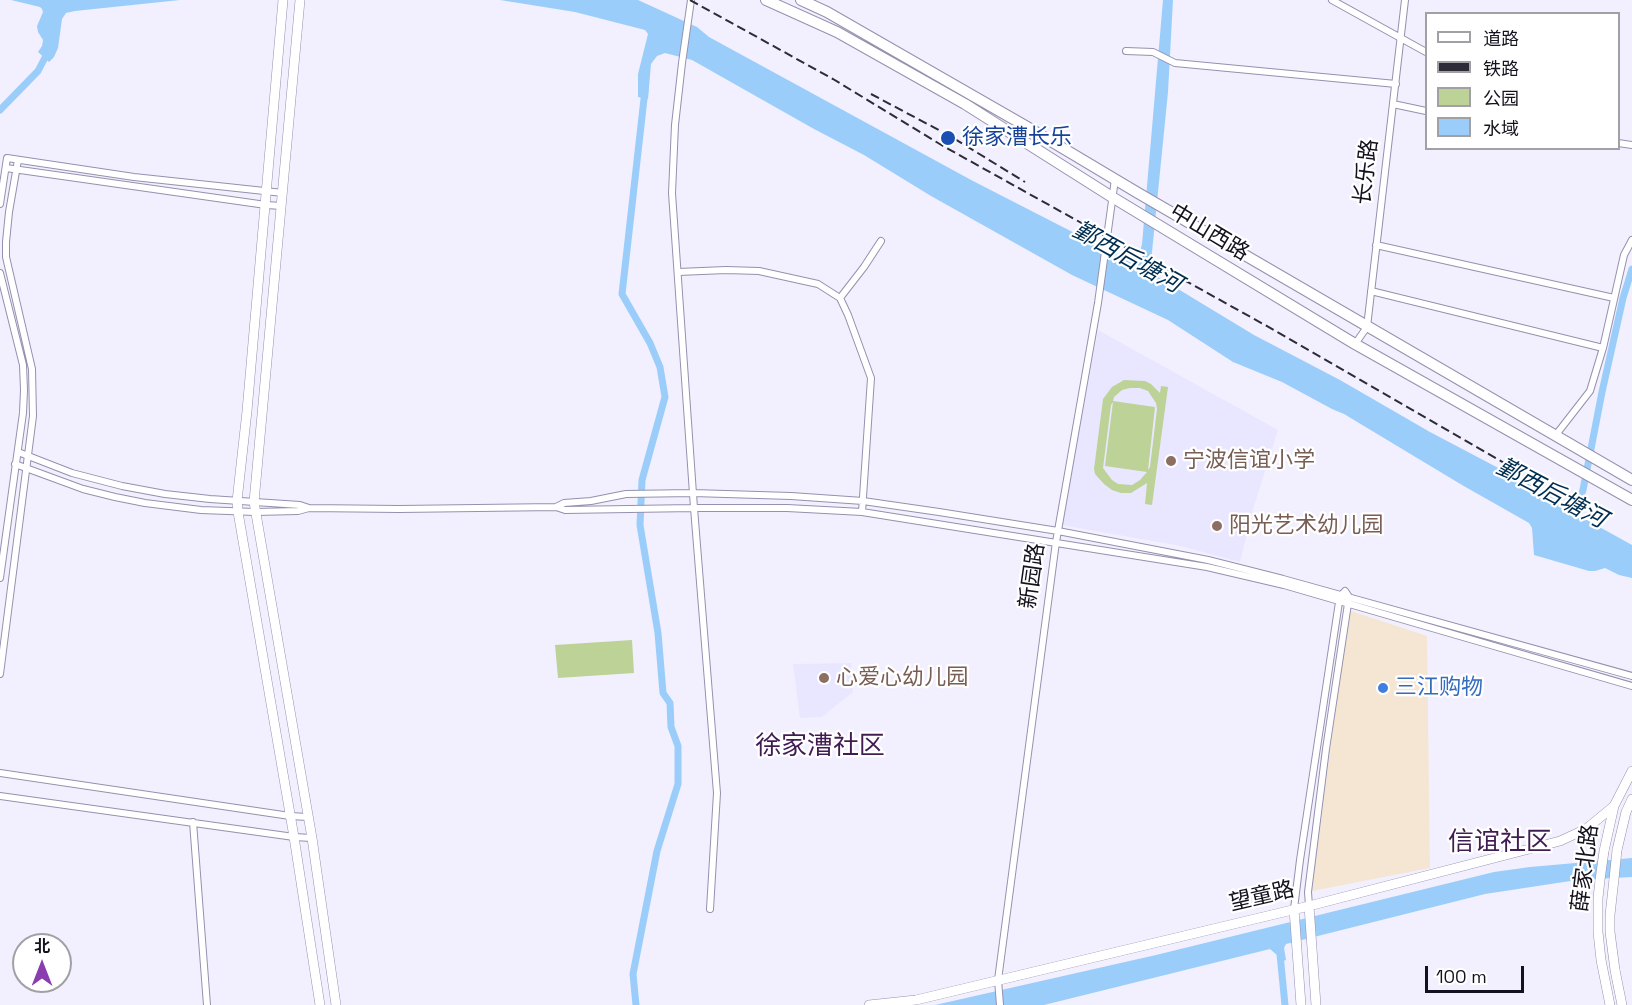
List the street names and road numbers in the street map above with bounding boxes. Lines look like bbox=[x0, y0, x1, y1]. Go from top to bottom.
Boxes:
street label: 长乐路 bbox=[1350, 138, 1384, 206]
street label: 中山西路 bbox=[1164, 199, 1254, 267]
street label: 新园路 bbox=[1015, 541, 1051, 611]
street label: 薛家北路 bbox=[1568, 823, 1604, 913]
street label: 望童路 bbox=[1227, 877, 1297, 917]

